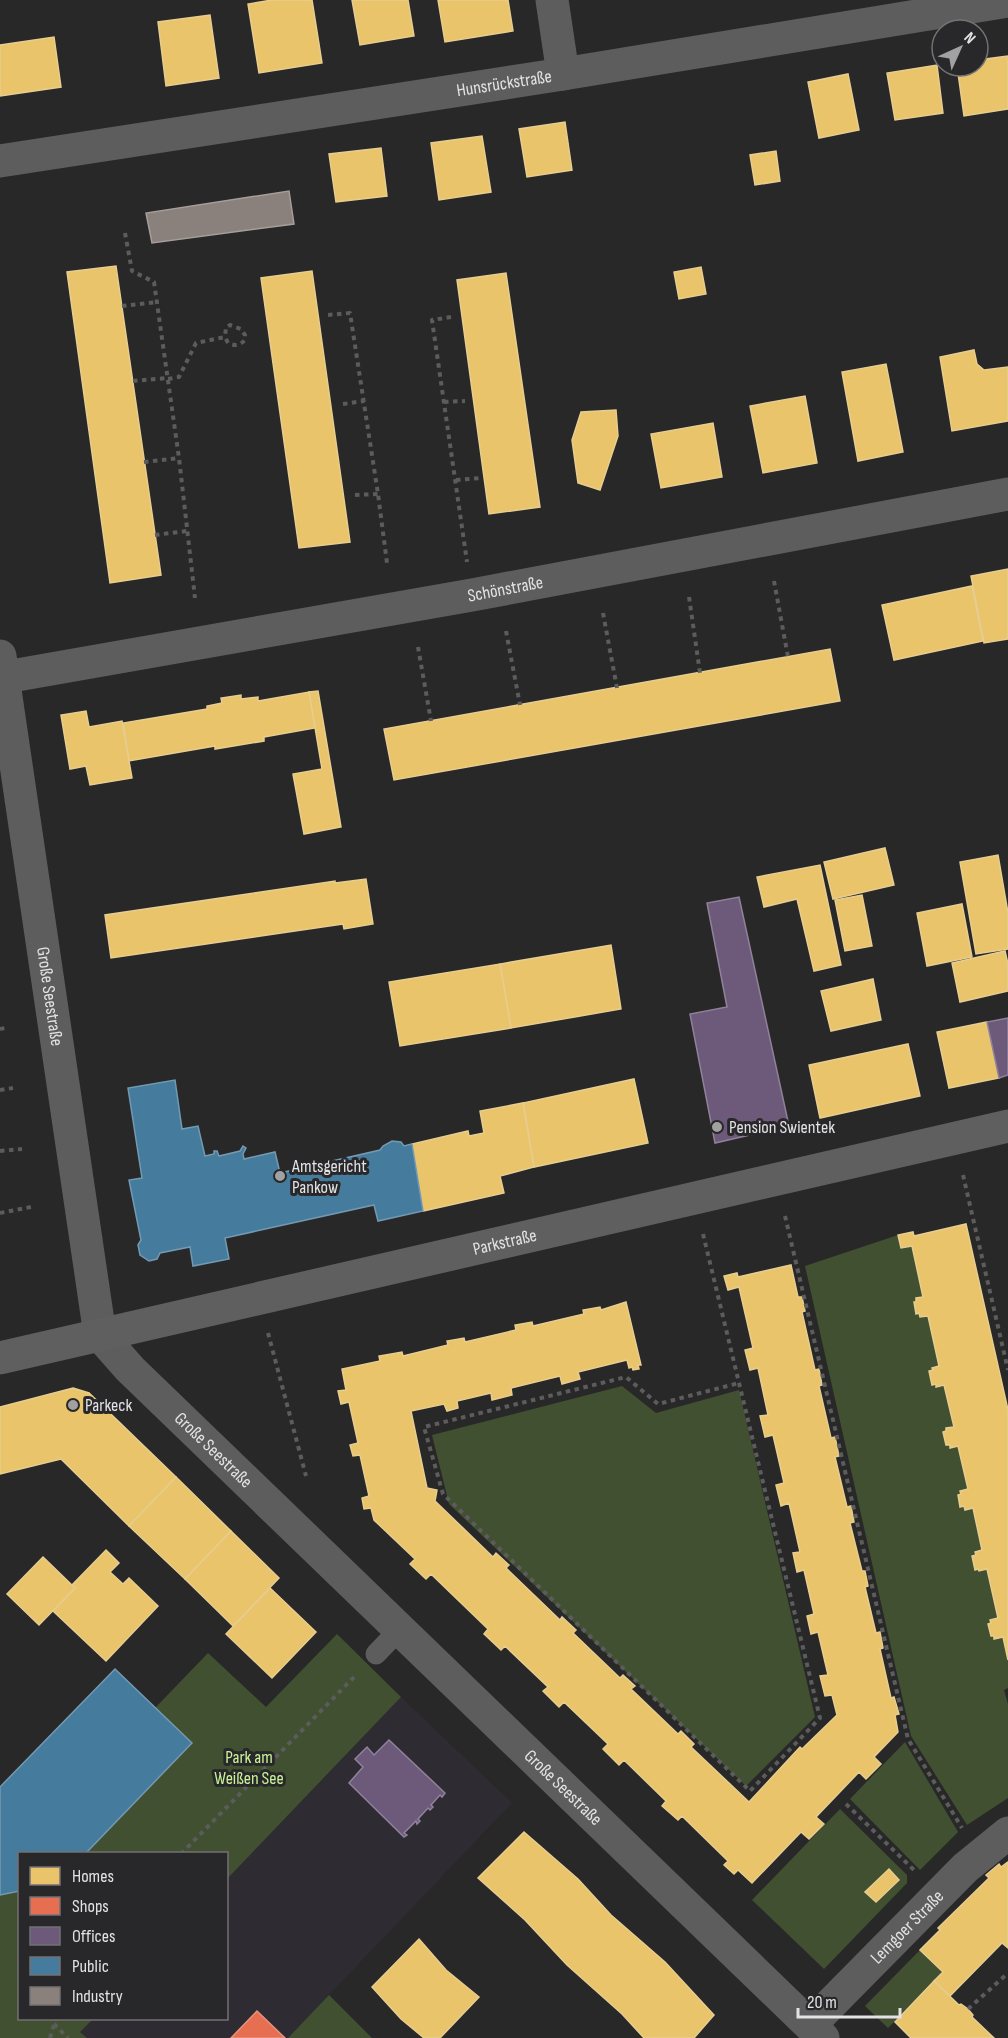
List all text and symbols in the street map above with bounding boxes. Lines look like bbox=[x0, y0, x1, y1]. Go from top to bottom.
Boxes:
north arrow bbox=[930, 18, 990, 78]
text: N bbox=[960, 29, 979, 48]
street label: Hunsrückstraße bbox=[455, 66, 553, 101]
street label: Schönstraße bbox=[466, 572, 545, 607]
street label: Große Seestraße bbox=[32, 945, 67, 1047]
place label: Pension Swientek bbox=[729, 1117, 835, 1138]
marker: Pension Swientek bbox=[710, 1120, 724, 1134]
place label: Amtsgericht Pankow bbox=[291, 1156, 367, 1198]
marker: Amtsgericht Pankow bbox=[273, 1169, 287, 1183]
street label: Parkstraße bbox=[471, 1225, 539, 1260]
place label: Parkeck bbox=[85, 1395, 132, 1416]
marker: Parkeck bbox=[66, 1398, 80, 1412]
street label: Große Seestraße bbox=[170, 1408, 257, 1492]
street label: Große Seestraße bbox=[520, 1745, 606, 1830]
park label: Park am Weißen See bbox=[214, 1747, 284, 1789]
legend bbox=[18, 1852, 228, 2020]
text: Homes bbox=[72, 1866, 114, 1887]
street label: Lemgoer Straße bbox=[866, 1886, 948, 1968]
text: Shops bbox=[72, 1896, 109, 1917]
text: Offices bbox=[72, 1926, 115, 1947]
text: Public bbox=[72, 1956, 109, 1977]
scale bar bbox=[798, 1981, 900, 2019]
text: Industry bbox=[72, 1986, 123, 2007]
text: 20 m bbox=[807, 1992, 837, 2013]

